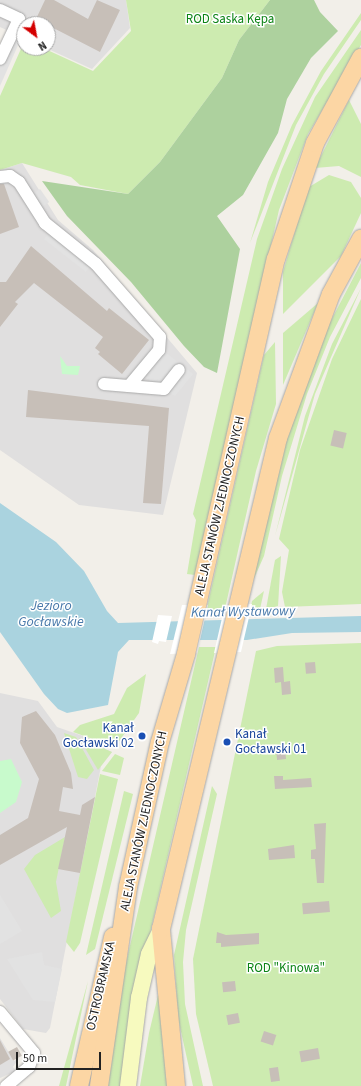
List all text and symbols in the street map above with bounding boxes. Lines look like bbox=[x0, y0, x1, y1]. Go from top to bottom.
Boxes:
park label: ROD Saska Kępa bbox=[186, 11, 274, 27]
north arrow bbox=[16, 16, 56, 56]
text: N bbox=[35, 37, 49, 54]
street label: ALEJA STANÓW ZJEDNOCZONYCH bbox=[192, 415, 248, 597]
water label: Jezioro Gocławskie bbox=[18, 598, 84, 630]
water label: Kanał Wystawowy bbox=[191, 603, 295, 621]
place label: Kanał Gocławski 02 bbox=[63, 721, 134, 752]
place label: Kanał Gocławski 01 bbox=[235, 727, 306, 758]
street label: ALEJA STANÓW ZJEDNOCZONYCH bbox=[117, 729, 171, 913]
marker: Kanał Gocławski 02 bbox=[137, 731, 147, 741]
marker: Kanał Gocławski 01 bbox=[222, 737, 232, 747]
street label: OSTROBRAMSKA bbox=[83, 940, 119, 1032]
park label: ROD "Kinowa" bbox=[247, 960, 325, 976]
scale bar bbox=[18, 1044, 103, 1070]
text: 50 m bbox=[23, 1050, 47, 1067]

